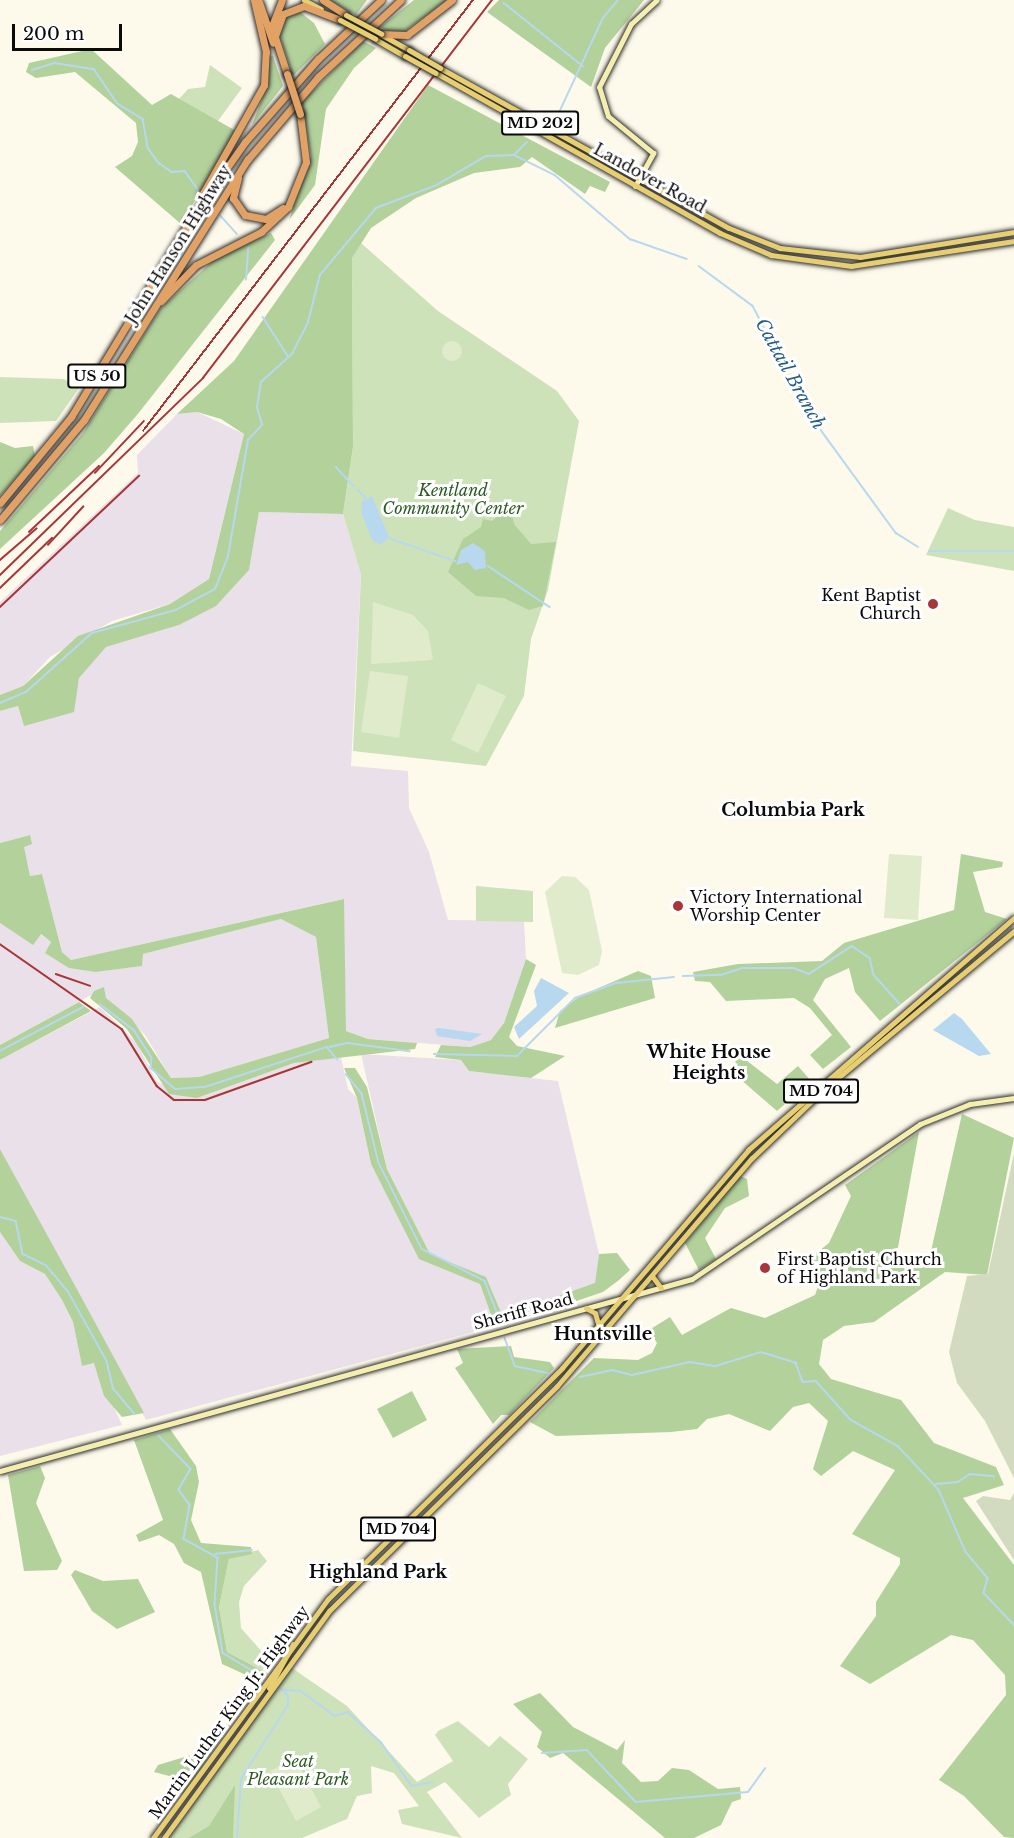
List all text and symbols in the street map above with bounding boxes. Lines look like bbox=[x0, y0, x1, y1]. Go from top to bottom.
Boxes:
scale bar bbox=[15, 12, 124, 50]
text: 200 m bbox=[23, 23, 84, 45]
road number: MD 202 bbox=[501, 111, 579, 135]
street label: Landover Road bbox=[590, 139, 710, 217]
street label: John Hanson Highway bbox=[121, 161, 235, 327]
water label: Cattail Branch bbox=[750, 314, 830, 434]
road number: US 50 bbox=[67, 364, 127, 388]
park label: Kentland Community Center bbox=[383, 480, 523, 518]
place label: Kent Baptist Church bbox=[821, 585, 921, 623]
marker: Kent Baptist Church bbox=[926, 597, 940, 611]
district label: Columbia Park bbox=[721, 799, 865, 821]
place label: Victory International Worship Center bbox=[690, 887, 863, 925]
marker: Victory International Worship Center bbox=[671, 899, 685, 913]
district label: White House Heights bbox=[647, 1042, 771, 1084]
road number: MD 704 bbox=[782, 1079, 860, 1103]
place label: First Baptist Church of Highland Park bbox=[777, 1249, 942, 1287]
marker: First Baptist Church of Highland Park bbox=[758, 1261, 772, 1275]
street label: Sheriff Road bbox=[471, 1288, 575, 1334]
district label: Huntsville bbox=[554, 1323, 652, 1345]
road number: MD 704 bbox=[359, 1517, 437, 1541]
district label: Highland Park bbox=[309, 1561, 447, 1583]
street label: Martin Luther King Jr. Highway bbox=[145, 1601, 313, 1823]
park label: Seat Pleasant Park bbox=[247, 1751, 349, 1789]

